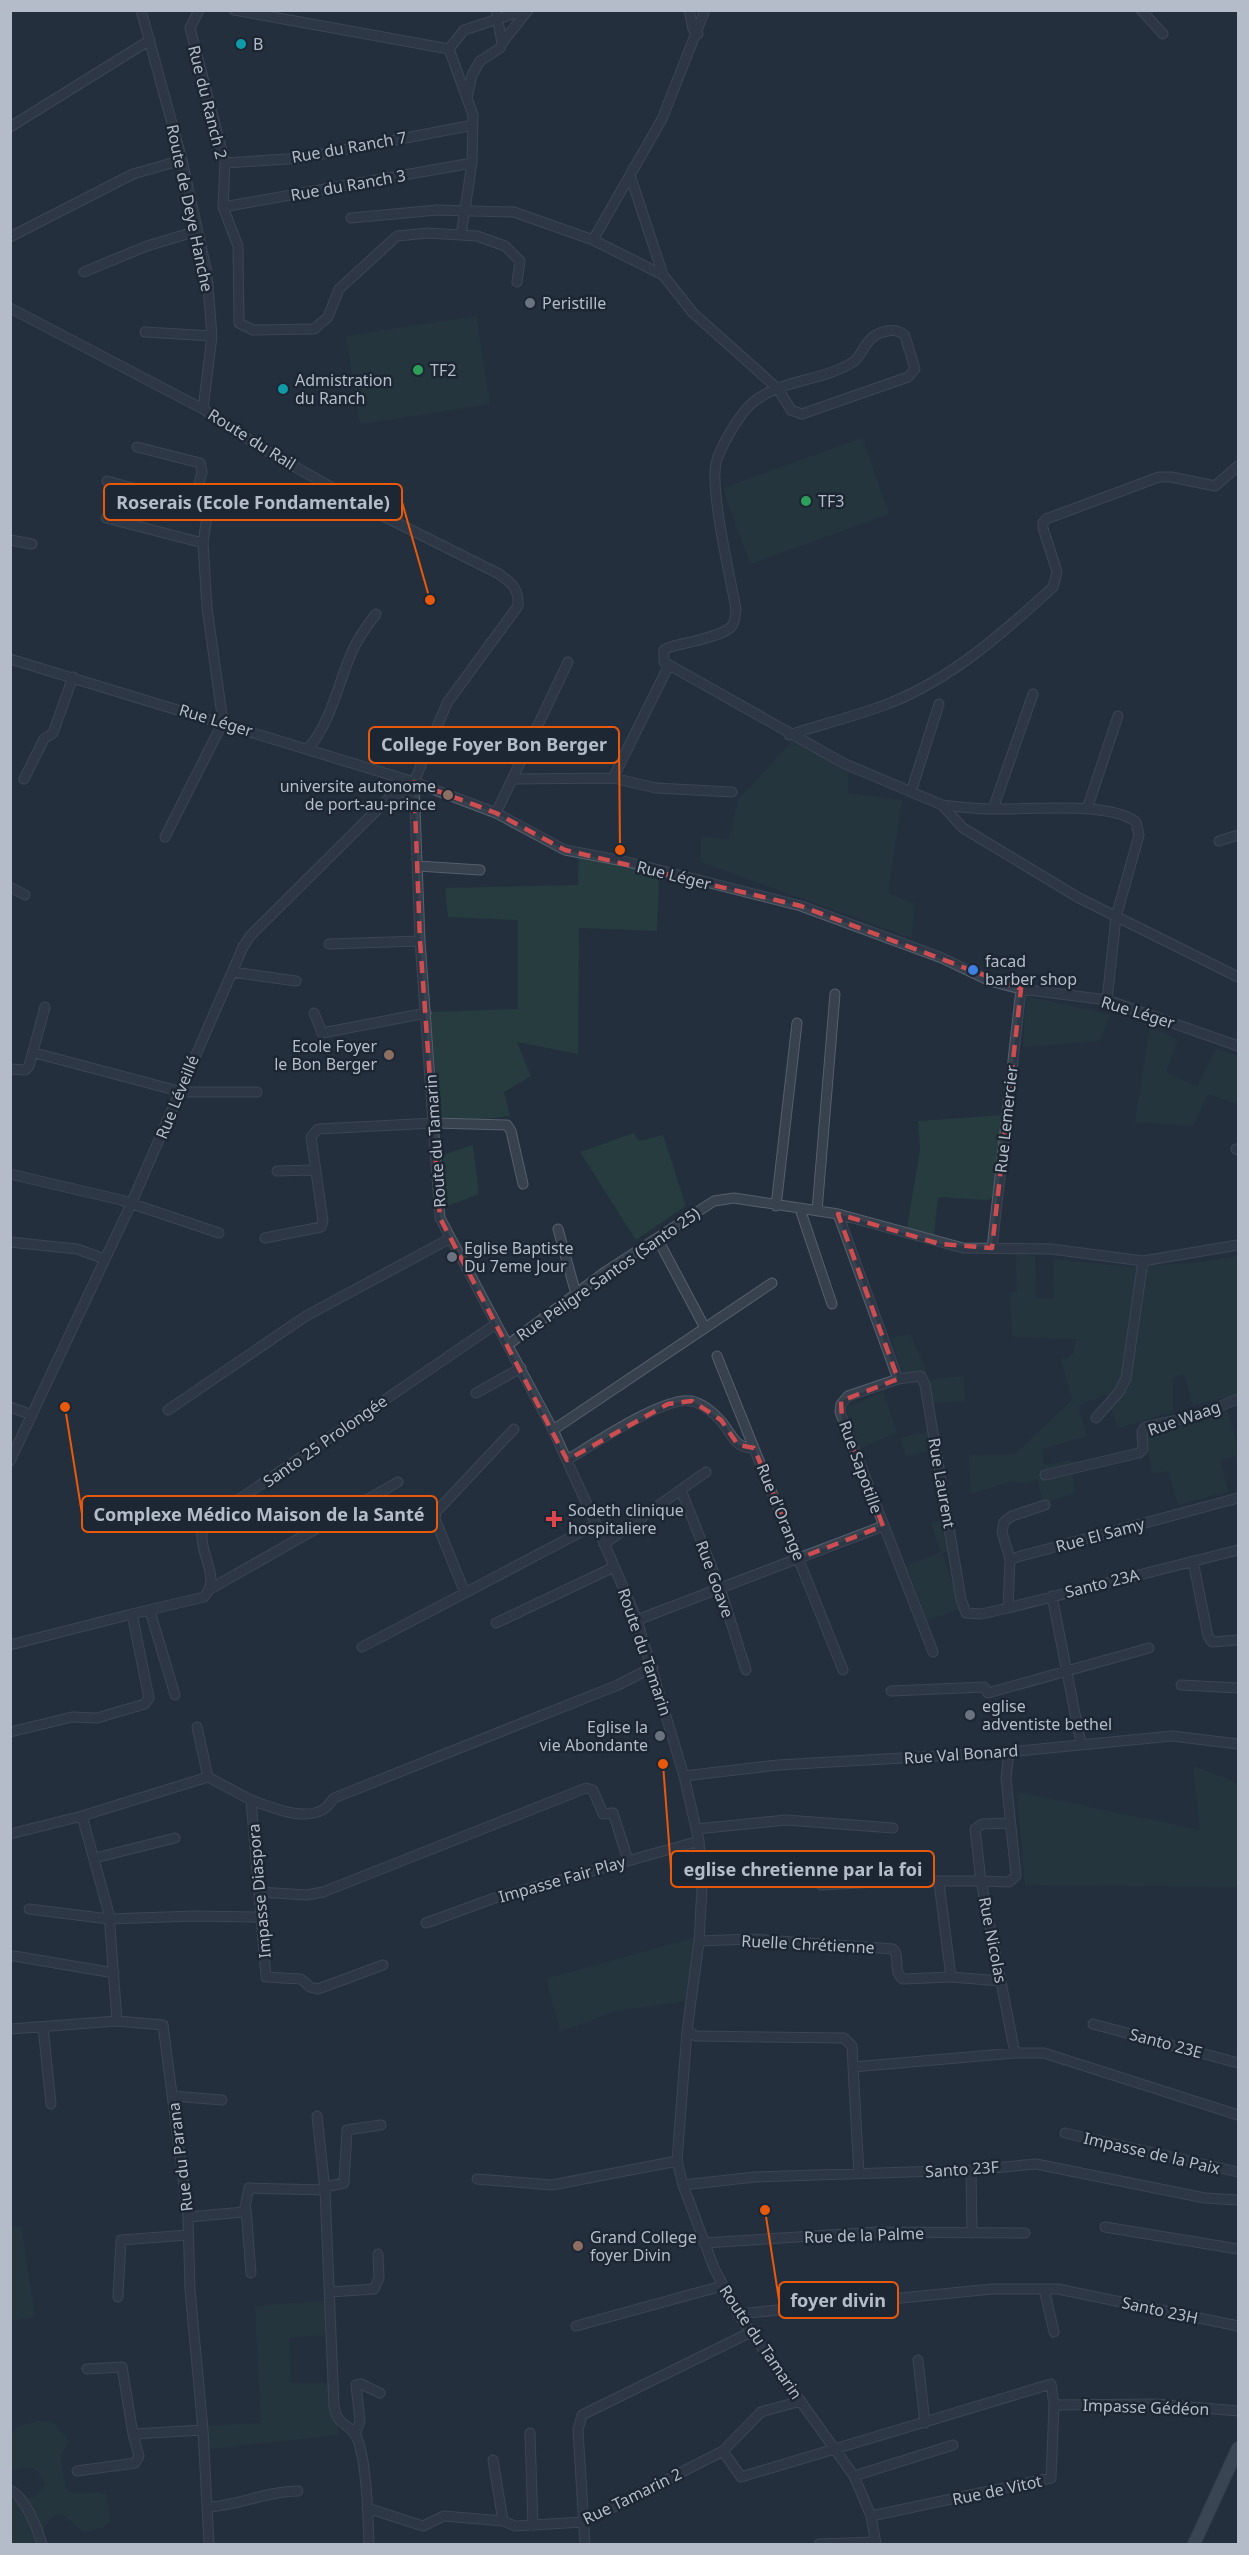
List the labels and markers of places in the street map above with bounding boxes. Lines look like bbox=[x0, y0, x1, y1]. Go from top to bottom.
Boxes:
place label: B bbox=[253, 33, 263, 55]
marker: B bbox=[234, 37, 248, 51]
place label: Peristille bbox=[542, 292, 606, 314]
marker: Peristille bbox=[523, 296, 537, 310]
place label: TF2 bbox=[430, 359, 456, 381]
marker: TF2 bbox=[411, 363, 425, 377]
place label: Admistration du Ranch bbox=[295, 369, 392, 409]
marker: Admistration du Ranch bbox=[276, 382, 290, 396]
callout: Roserais (Ecole Fondamentale) bbox=[104, 484, 402, 520]
place label: TF3 bbox=[818, 490, 844, 512]
marker: TF3 bbox=[799, 494, 813, 508]
callout: College Foyer Bon Berger bbox=[369, 727, 619, 763]
place label: universite autonome de port-au-prince bbox=[280, 775, 436, 815]
marker: universite autonome de port-au-prince bbox=[441, 788, 455, 802]
place label: facad barber shop bbox=[985, 950, 1077, 990]
marker: facad barber shop bbox=[966, 963, 980, 977]
place label: Ecole Foyer le Bon Berger bbox=[274, 1035, 377, 1075]
marker: Ecole Foyer le Bon Berger bbox=[382, 1048, 396, 1062]
place label: Eglise Baptiste Du 7eme Jour bbox=[464, 1237, 573, 1277]
marker: Eglise Baptiste Du 7eme Jour bbox=[445, 1250, 459, 1264]
callout: Complexe Médico Maison de la Santé bbox=[82, 1496, 437, 1532]
place label: Sodeth clinique hospitaliere bbox=[568, 1499, 684, 1539]
marker: Sodeth clinique hospitaliere bbox=[545, 1510, 563, 1528]
place label: eglise adventiste bethel bbox=[982, 1695, 1112, 1735]
marker: eglise adventiste bethel bbox=[963, 1708, 977, 1722]
place label: Eglise la vie Abondante bbox=[539, 1716, 648, 1756]
marker: Eglise la vie Abondante bbox=[653, 1729, 667, 1743]
callout: eglise chretienne par la foi bbox=[671, 1851, 934, 1887]
place label: Grand College foyer Divin bbox=[590, 2226, 697, 2266]
marker: Grand College foyer Divin bbox=[571, 2239, 585, 2253]
callout: foyer divin bbox=[779, 2282, 898, 2318]

